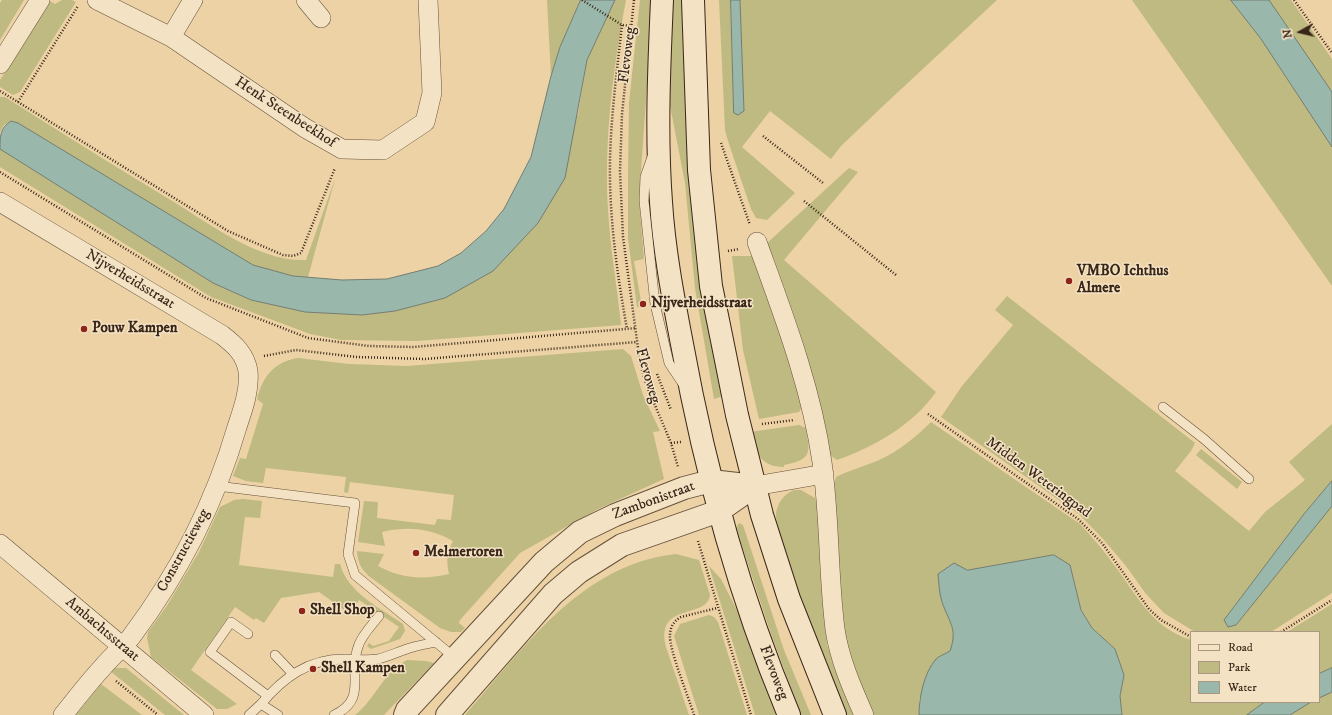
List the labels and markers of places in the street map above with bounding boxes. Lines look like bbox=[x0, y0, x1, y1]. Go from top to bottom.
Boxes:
place label: VMBO Ichthus Almere bbox=[1077, 263, 1169, 298]
marker: VMBO Ichthus Almere bbox=[1064, 276, 1074, 286]
place label: Nijverheidsstraat bbox=[651, 295, 752, 313]
marker: Nijverheidsstraat bbox=[638, 299, 648, 309]
place label: Pouw Kampen bbox=[92, 320, 178, 338]
marker: Pouw Kampen bbox=[79, 324, 89, 334]
place label: Melmertoren bbox=[424, 544, 503, 562]
marker: Melmertoren bbox=[411, 548, 421, 558]
place label: Shell Shop bbox=[310, 602, 375, 620]
marker: Shell Shop bbox=[297, 606, 307, 616]
place label: Shell Kampen bbox=[321, 660, 405, 678]
marker: Shell Kampen bbox=[308, 664, 318, 674]

